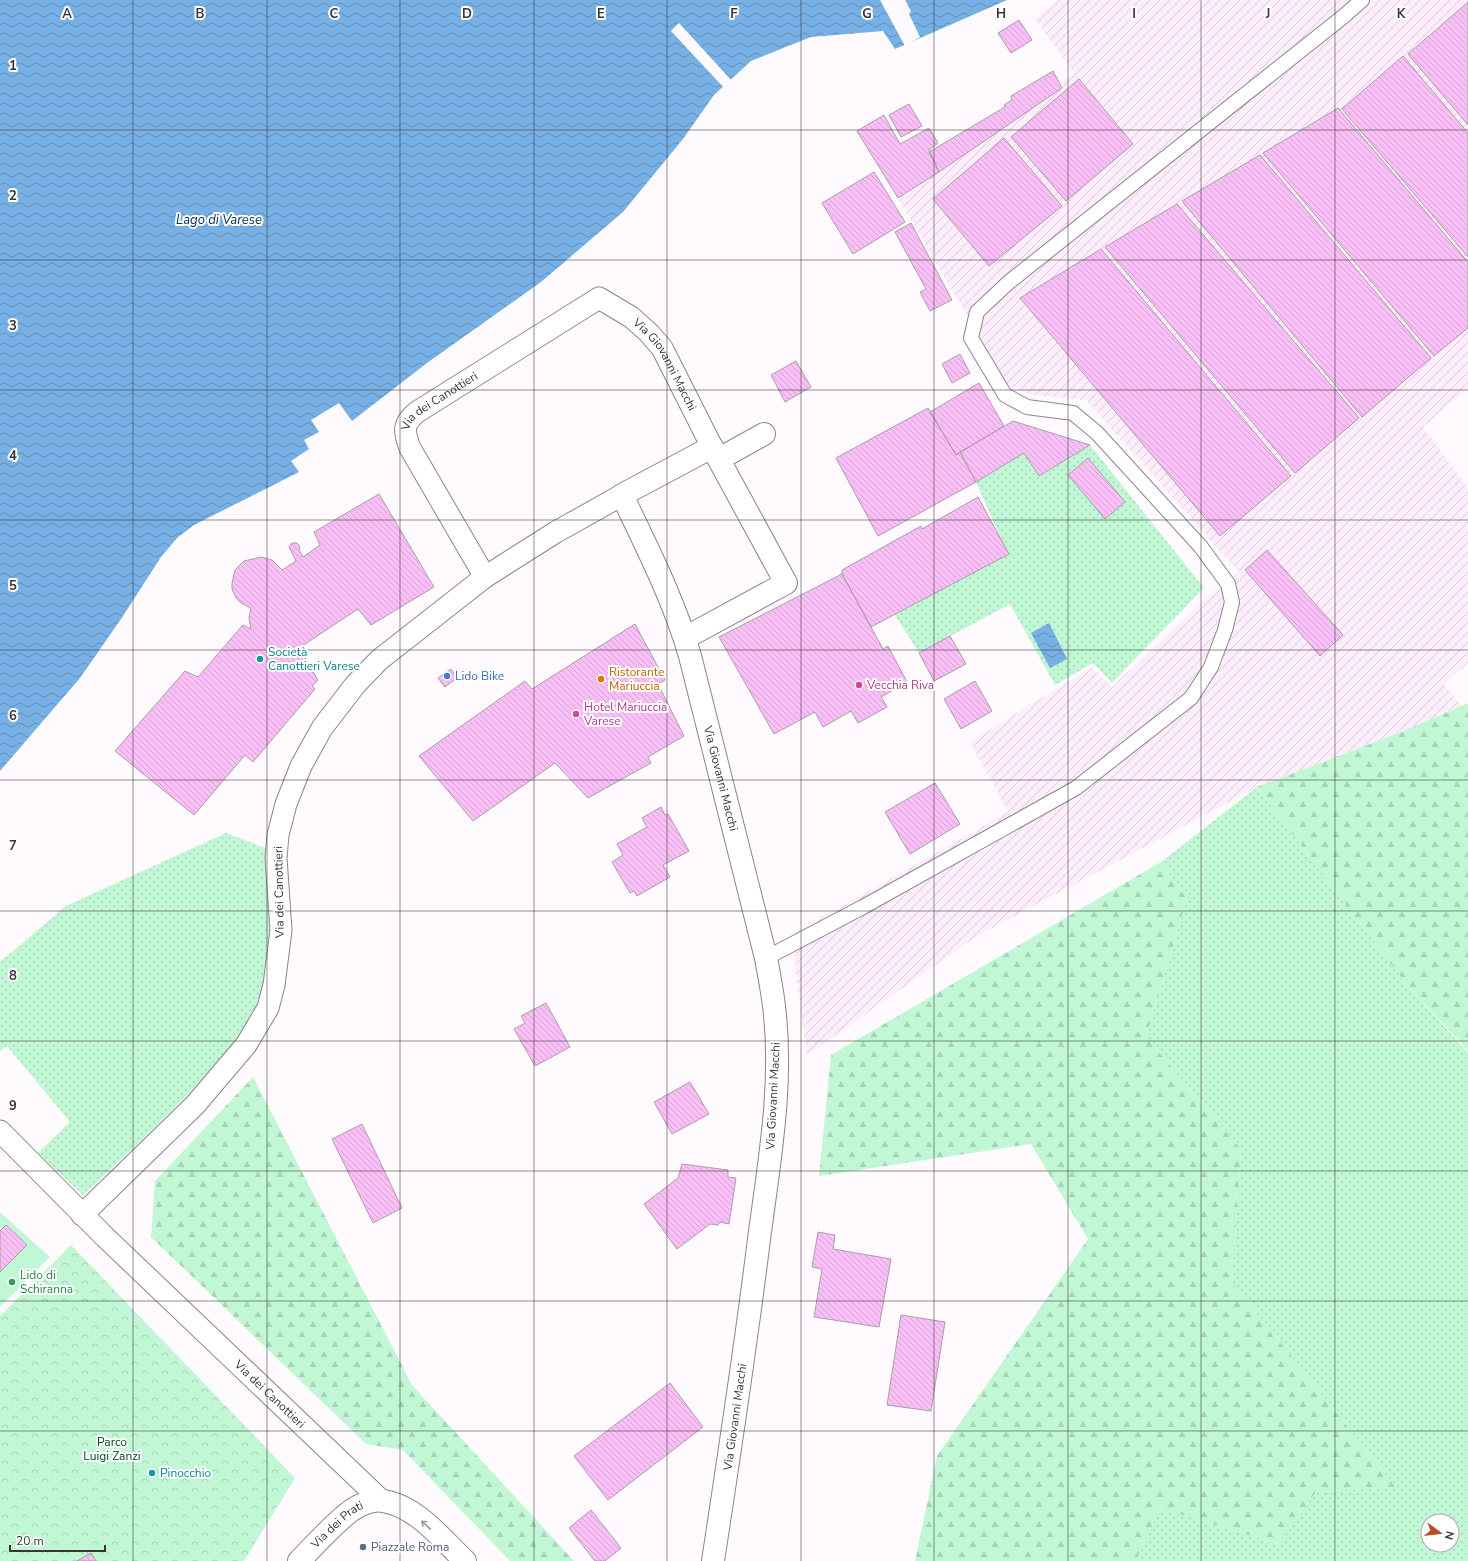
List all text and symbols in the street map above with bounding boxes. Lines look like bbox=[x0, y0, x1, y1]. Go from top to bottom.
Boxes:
text: A bbox=[62, 5, 72, 23]
text: B bbox=[196, 5, 205, 23]
text: C bbox=[330, 5, 339, 23]
text: D bbox=[462, 5, 472, 23]
text: E bbox=[597, 5, 605, 23]
text: F bbox=[730, 5, 738, 23]
text: G bbox=[862, 5, 872, 23]
text: H bbox=[996, 5, 1006, 23]
text: I bbox=[1132, 5, 1136, 23]
text: J bbox=[1265, 5, 1270, 23]
text: K bbox=[1397, 5, 1406, 23]
text: 1 bbox=[9, 57, 17, 75]
text: 2 bbox=[9, 187, 17, 205]
water label: Lago di Varese bbox=[176, 211, 262, 229]
street label: Via Giovanni Macchi bbox=[629, 314, 700, 413]
text: 3 bbox=[9, 317, 17, 335]
street label: Via dei Canottieri bbox=[397, 368, 481, 433]
text: 4 bbox=[9, 447, 17, 465]
text: 5 bbox=[9, 577, 17, 595]
place label: Società Canottieri Varese bbox=[268, 644, 360, 674]
marker: Società Canottieri Varese bbox=[255, 654, 265, 664]
place label: Ristorante Mariuccia bbox=[609, 664, 664, 694]
place label: Lido Bike bbox=[455, 668, 504, 684]
marker: Lido Bike bbox=[442, 671, 452, 681]
marker: Ristorante Mariuccia bbox=[596, 674, 606, 684]
place label: Vecchia Riva bbox=[866, 677, 934, 693]
marker: Vecchia Riva bbox=[854, 680, 864, 690]
place label: Hotel Mariuccia Varese bbox=[583, 699, 667, 729]
text: 6 bbox=[9, 707, 17, 725]
marker: Hotel Mariuccia Varese bbox=[571, 709, 581, 719]
street label: Via Giovanni Macchi bbox=[700, 723, 742, 833]
text: 7 bbox=[9, 837, 17, 855]
street label: Via dei Canottieri bbox=[270, 846, 288, 939]
text: 8 bbox=[9, 967, 17, 985]
street label: Via Giovanni Macchi bbox=[762, 1042, 784, 1151]
text: 9 bbox=[9, 1097, 17, 1115]
place label: Lido di Schiranna bbox=[20, 1267, 73, 1297]
marker: Lido di Schiranna bbox=[7, 1277, 17, 1287]
street label: Via dei Canottieri bbox=[230, 1356, 309, 1432]
street label: Via Giovanni Macchi bbox=[719, 1363, 750, 1472]
park label: Parco Luigi Zanzi bbox=[83, 1434, 141, 1464]
place label: Pinocchio bbox=[160, 1465, 211, 1481]
marker: Pinocchio bbox=[147, 1468, 157, 1478]
street label: Via dei Prati bbox=[307, 1497, 366, 1553]
north arrow bbox=[1420, 1513, 1460, 1553]
one-way arrow bbox=[422, 1521, 432, 1530]
scale bar bbox=[10, 1527, 105, 1553]
text: N bbox=[1441, 1530, 1457, 1541]
text: 20 m bbox=[16, 1533, 44, 1549]
place label: Piazzale Roma bbox=[371, 1539, 449, 1555]
marker: Piazzale Roma bbox=[358, 1542, 368, 1552]

